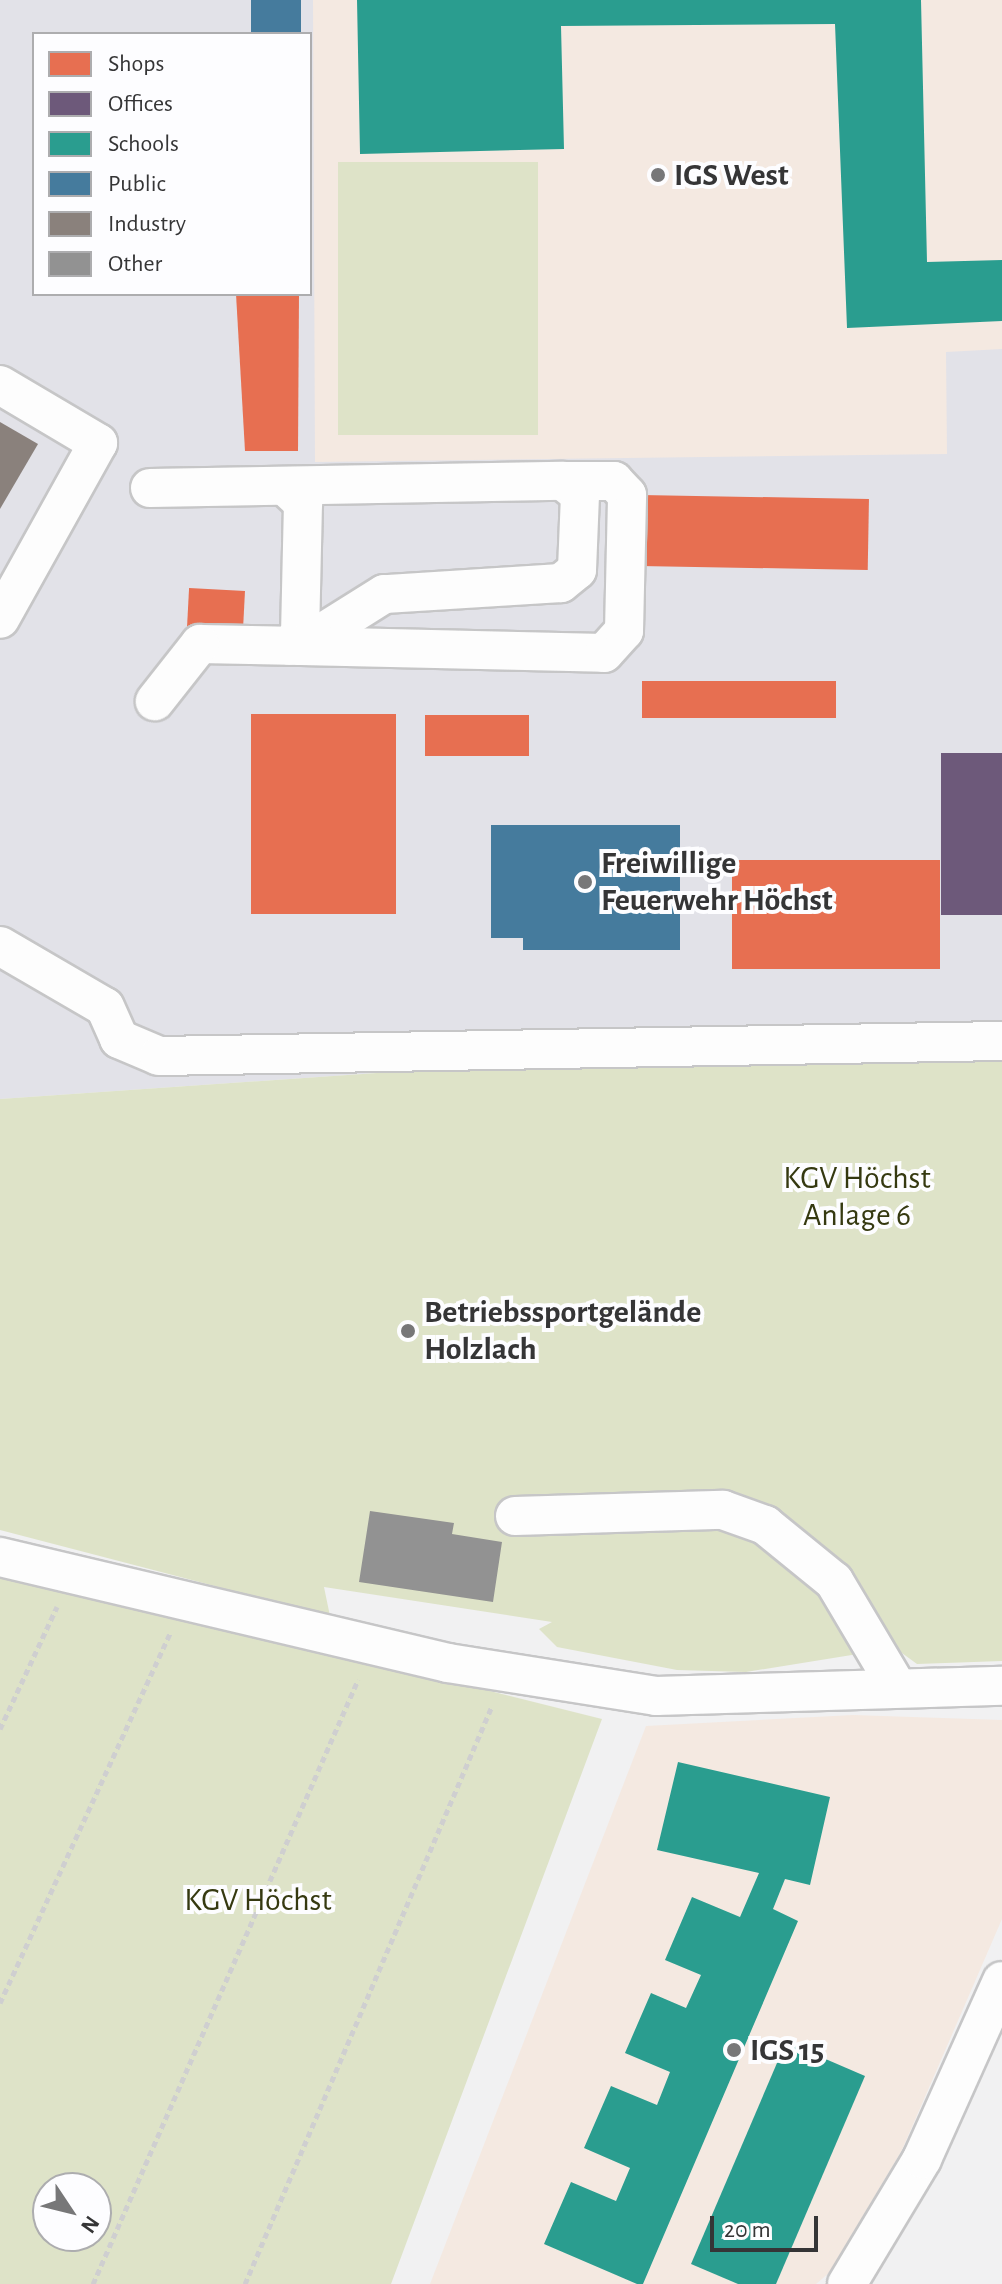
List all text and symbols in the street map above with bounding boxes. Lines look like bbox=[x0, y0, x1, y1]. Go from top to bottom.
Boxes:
legend bbox=[32, 32, 312, 296]
text: Shops bbox=[108, 52, 164, 76]
text: Offices bbox=[108, 92, 173, 116]
text: Schools bbox=[108, 132, 179, 156]
place label: IGS West bbox=[674, 156, 789, 194]
marker: IGS West bbox=[649, 166, 667, 184]
text: Public bbox=[108, 172, 166, 196]
text: Industry bbox=[108, 212, 186, 236]
text: Other bbox=[108, 252, 162, 276]
place label: Freiwillige Feuerwehr Höchst bbox=[601, 845, 833, 920]
marker: Freiwillige Feuerwehr Höchst bbox=[576, 873, 594, 891]
park label: KGV Höchst Anlage 6 bbox=[783, 1160, 931, 1235]
place label: Betriebssportgelände Holzlach bbox=[424, 1294, 701, 1369]
marker: Betriebssportgelände Holzlach bbox=[399, 1322, 417, 1340]
park label: KGV Höchst bbox=[184, 1881, 332, 1919]
place label: IGS 15 bbox=[750, 2031, 824, 2069]
marker: IGS 15 bbox=[725, 2041, 743, 2059]
north arrow bbox=[32, 2172, 112, 2252]
scale bar bbox=[714, 2200, 822, 2250]
text: N bbox=[77, 2212, 103, 2237]
text: 20 m bbox=[724, 2218, 771, 2242]

